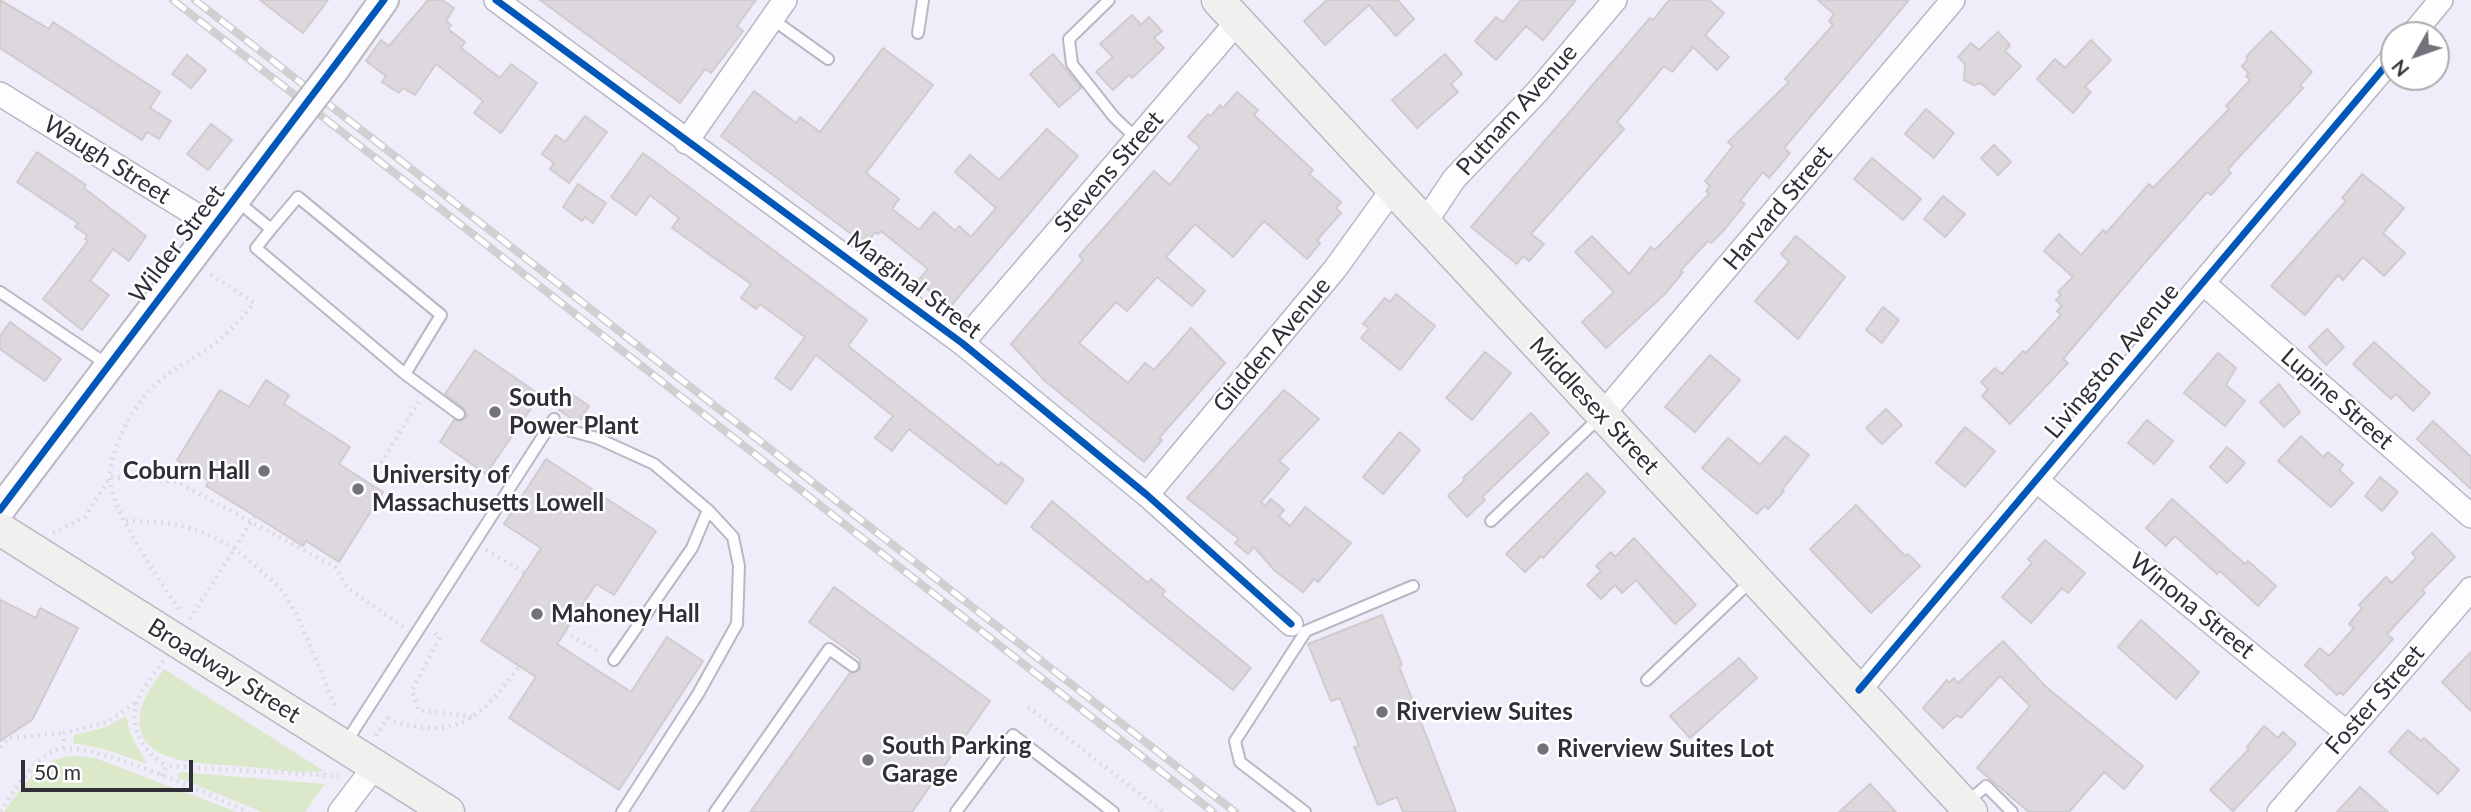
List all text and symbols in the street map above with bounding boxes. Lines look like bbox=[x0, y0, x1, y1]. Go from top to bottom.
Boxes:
north arrow bbox=[2380, 21, 2450, 91]
street label: Putnam Avenue bbox=[1450, 38, 1584, 182]
text: N bbox=[2387, 56, 2414, 82]
street label: Stevens Street bbox=[1049, 105, 1169, 239]
street label: Waugh Street bbox=[38, 110, 176, 210]
street label: Harvard Street bbox=[1718, 140, 1838, 276]
street label: Wilder Street bbox=[123, 179, 231, 309]
street label: Marginal Street bbox=[841, 225, 987, 345]
street label: Glidden Avenue bbox=[1207, 272, 1337, 418]
street label: Livingston Avenue bbox=[2039, 278, 2185, 444]
street label: Middlesex Street bbox=[1523, 331, 1665, 481]
street label: Lupine Street bbox=[2275, 342, 2399, 456]
place label: South Power Plant bbox=[509, 384, 639, 440]
marker: South Power Plant bbox=[487, 404, 503, 420]
place label: Coburn Hall bbox=[123, 457, 250, 485]
place label: University of Massachusetts Lowell bbox=[372, 461, 604, 517]
marker: Coburn Hall bbox=[256, 463, 272, 479]
marker: University of Massachusetts Lowell bbox=[350, 481, 366, 497]
street label: Winona Street bbox=[2124, 547, 2260, 665]
place label: Mahoney Hall bbox=[551, 600, 700, 628]
marker: Mahoney Hall bbox=[529, 606, 545, 622]
street label: Broadway Street bbox=[142, 613, 306, 729]
street label: Foster Street bbox=[2320, 639, 2430, 761]
place label: Riverview Suites bbox=[1396, 698, 1573, 726]
marker: Riverview Suites bbox=[1374, 704, 1390, 720]
place label: South Parking Garage bbox=[882, 732, 1031, 788]
place label: Riverview Suites Lot bbox=[1557, 735, 1774, 763]
marker: Riverview Suites Lot bbox=[1535, 741, 1551, 757]
scale bar bbox=[24, 746, 196, 790]
marker: South Parking Garage bbox=[860, 752, 876, 768]
text: 50 m bbox=[34, 759, 81, 784]

